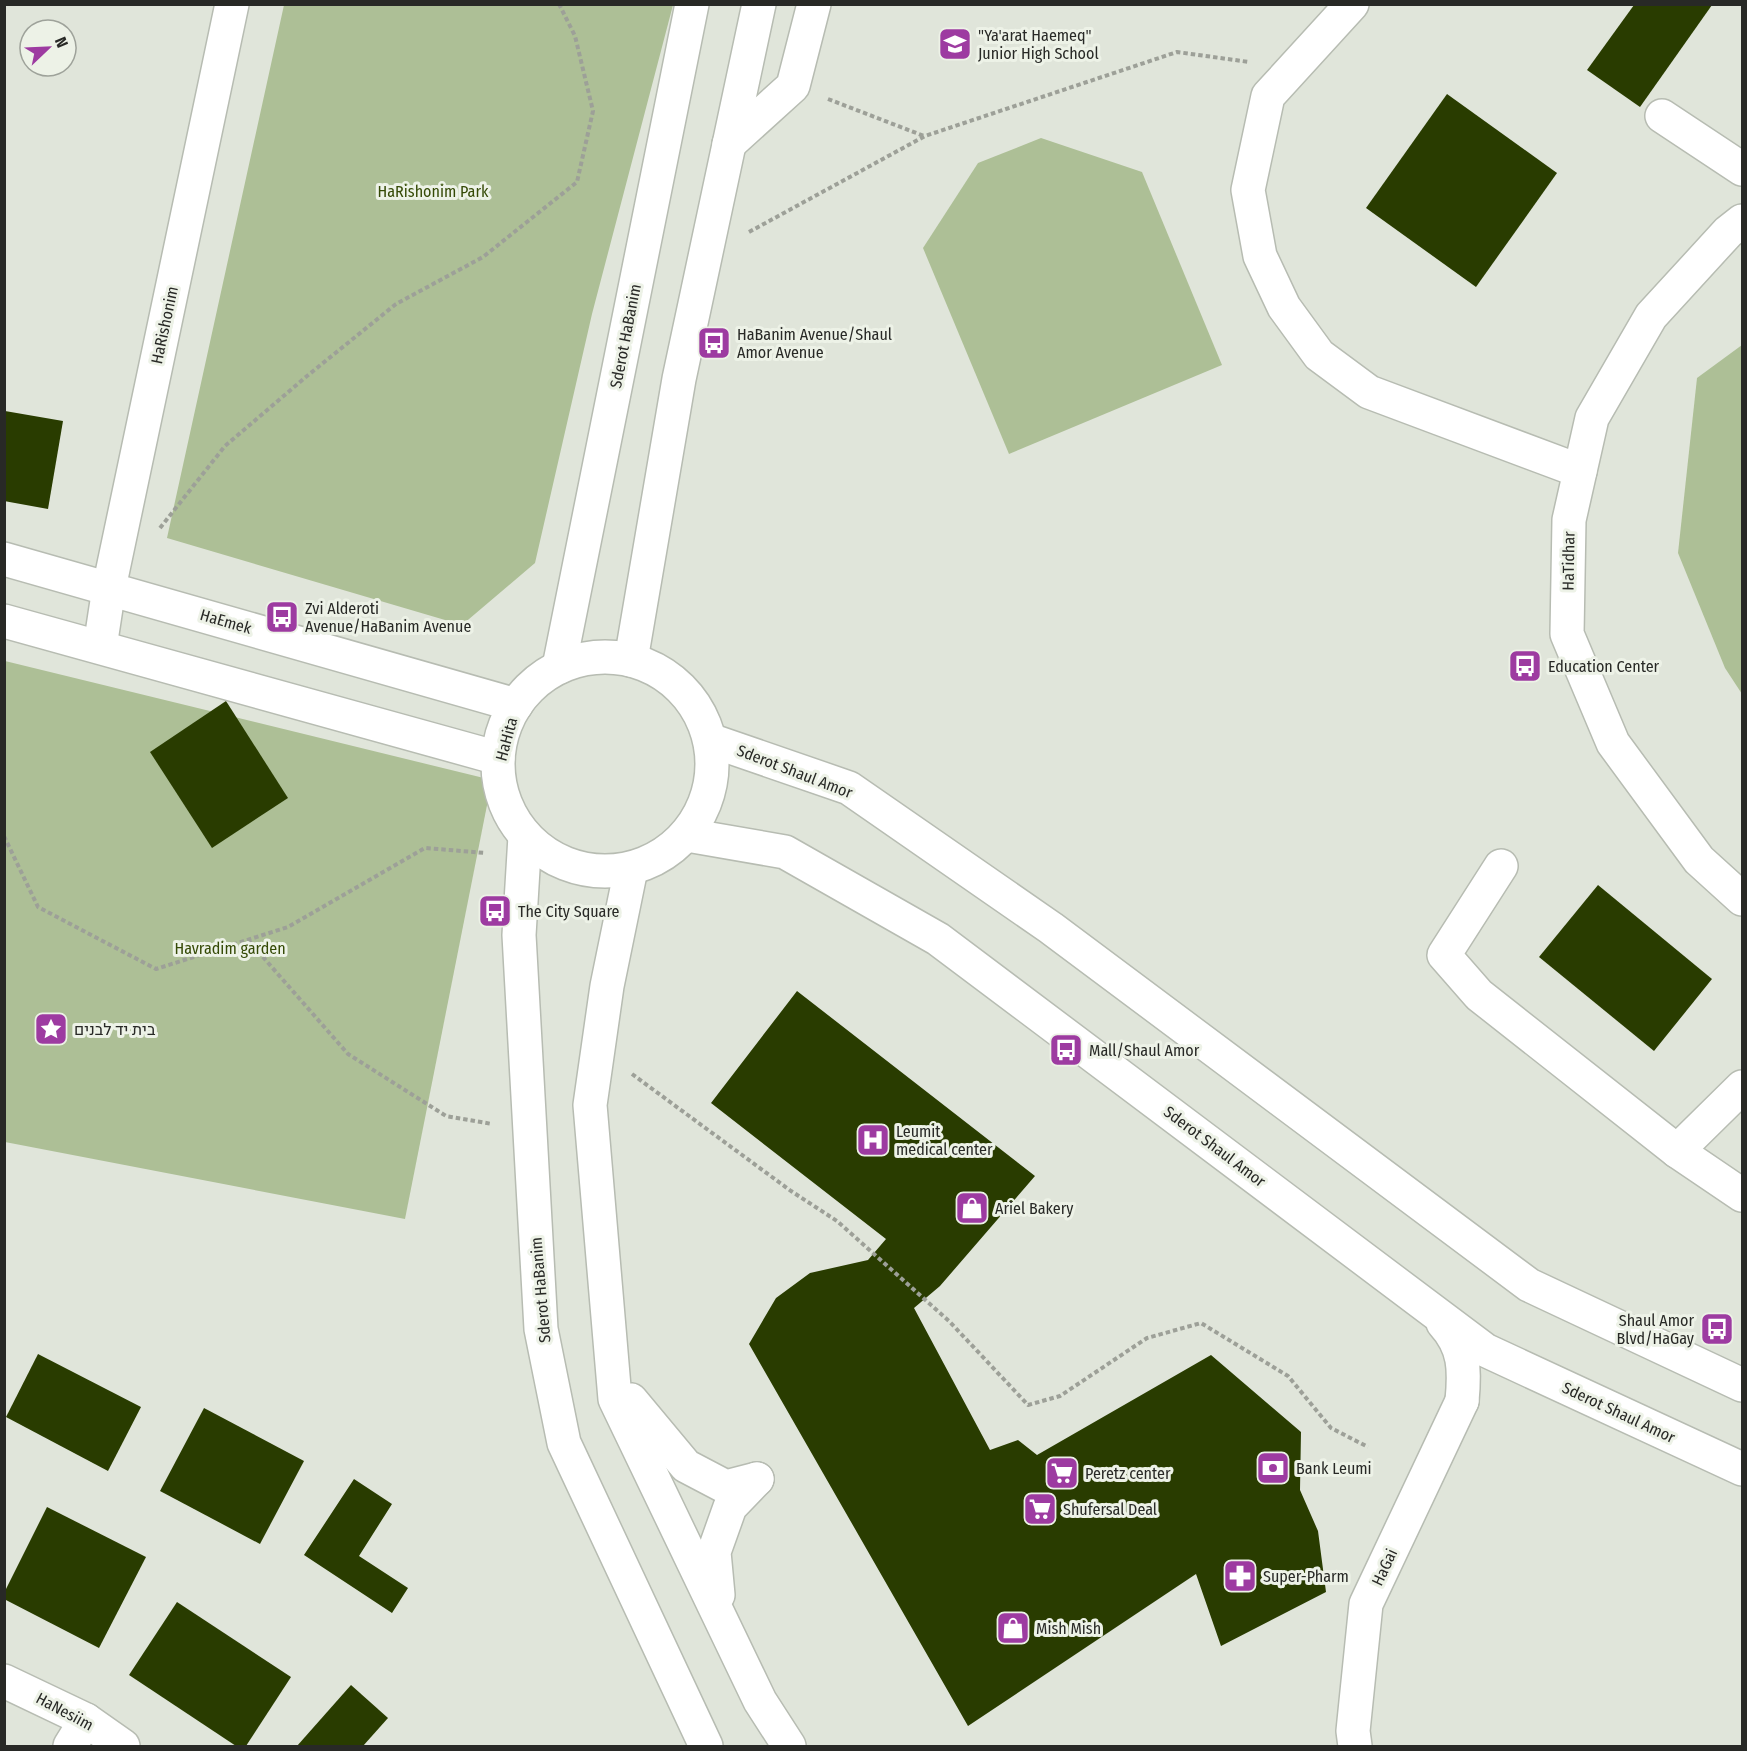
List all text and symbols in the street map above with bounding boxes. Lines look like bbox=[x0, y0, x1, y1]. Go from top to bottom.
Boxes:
north arrow bbox=[18, 18, 78, 78]
school or university icon: "Ya'arat Haemeq" Junior High School bbox=[937, 26, 973, 62]
place label: "Ya'arat Haemeq" Junior High School bbox=[978, 26, 1099, 63]
text: N bbox=[51, 34, 72, 50]
park label: HaRishonim Park bbox=[378, 182, 489, 201]
street label: Sderot HaBanim bbox=[606, 282, 645, 390]
street label: HaRishonim bbox=[147, 285, 182, 366]
bus stop icon: HaBanim Avenue/Shaul Amor Avenue bbox=[696, 325, 732, 361]
place label: HaBanim Avenue/Shaul Amor Avenue bbox=[737, 325, 892, 362]
street label: HaTidhar bbox=[1558, 531, 1579, 591]
bus stop icon: Zvi Alderoti Avenue/HaBanim Avenue bbox=[264, 599, 300, 635]
place label: Zvi Alderoti Avenue/HaBanim Avenue bbox=[305, 599, 471, 636]
street label: HaEmek bbox=[198, 605, 254, 638]
bus stop icon: Education Center bbox=[1507, 648, 1543, 684]
place label: Education Center bbox=[1548, 657, 1660, 676]
street label: HaHita bbox=[492, 715, 521, 763]
street label: Sderot Shaul Amor bbox=[734, 741, 856, 802]
bus stop icon: The City Square bbox=[477, 893, 513, 929]
place label: The City Square bbox=[518, 902, 620, 921]
park label: Havradim garden bbox=[174, 939, 286, 958]
place icon: בית יד לבנים bbox=[33, 1011, 69, 1047]
place label: בית יד לבנים bbox=[74, 1020, 156, 1039]
bus stop icon: Mall/Shaul Amor bbox=[1048, 1032, 1084, 1068]
place label: Mall/Shaul Amor bbox=[1089, 1041, 1200, 1060]
street label: Sderot Shaul Amor bbox=[1160, 1102, 1270, 1191]
hospital icon: Leumit medical center bbox=[855, 1122, 891, 1158]
place label: Leumit medical center bbox=[896, 1122, 993, 1159]
shop icon: Ariel Bakery bbox=[954, 1190, 990, 1226]
place label: Ariel Bakery bbox=[995, 1199, 1074, 1218]
street label: Sderot HaBanim bbox=[526, 1236, 555, 1344]
place label: Shaul Amor Blvd/HaGay bbox=[1617, 1311, 1695, 1348]
bus stop icon: Shaul Amor Blvd/HaGay bbox=[1699, 1311, 1735, 1347]
street label: Sderot Shaul Amor bbox=[1559, 1378, 1679, 1447]
bank icon: Bank Leumi bbox=[1255, 1450, 1291, 1486]
supermarket icon: Peretz center bbox=[1044, 1455, 1080, 1491]
place label: Bank Leumi bbox=[1296, 1459, 1372, 1478]
place label: Peretz center bbox=[1085, 1464, 1171, 1483]
supermarket icon: Shufersal Deal bbox=[1022, 1491, 1058, 1527]
place label: Shufersal Deal bbox=[1063, 1500, 1157, 1519]
street label: HaGai bbox=[1368, 1546, 1401, 1589]
pharmacy icon: Super-Pharm bbox=[1222, 1558, 1258, 1594]
place label: Super-Pharm bbox=[1263, 1567, 1349, 1586]
shop icon: Mish Mish bbox=[995, 1610, 1031, 1646]
place label: Mish Mish bbox=[1036, 1619, 1101, 1638]
street label: HaNesiim bbox=[33, 1688, 97, 1734]

